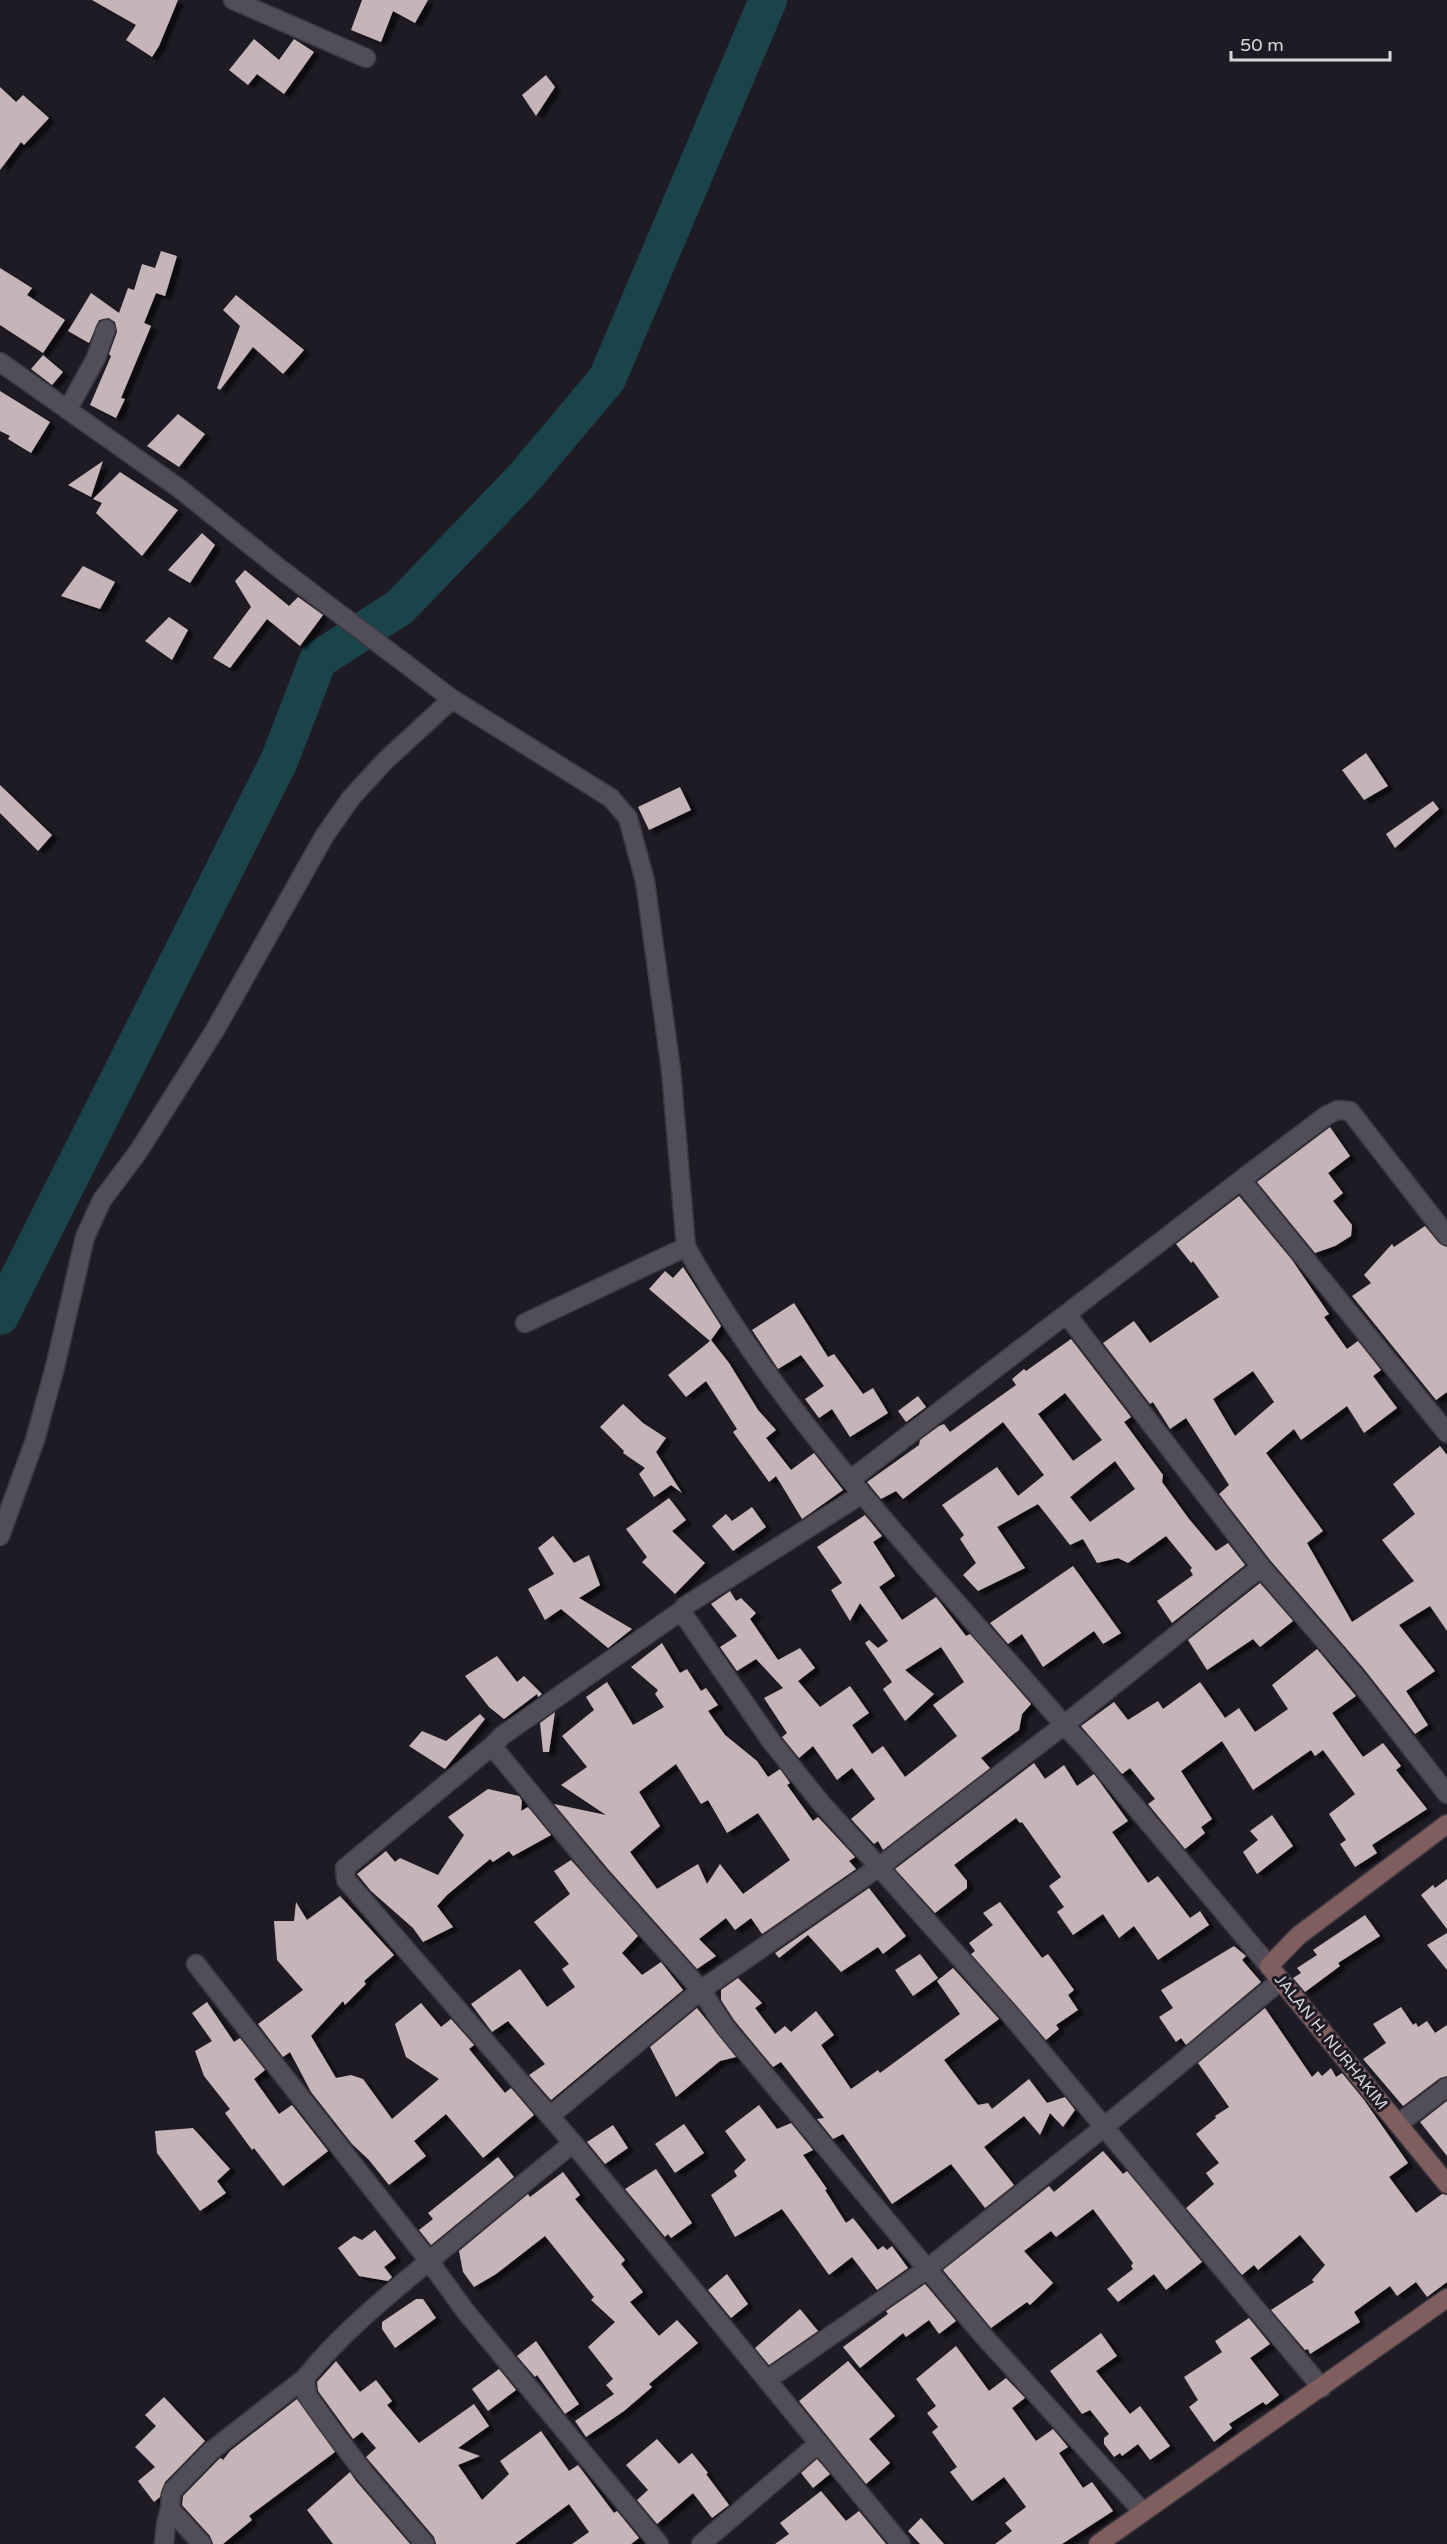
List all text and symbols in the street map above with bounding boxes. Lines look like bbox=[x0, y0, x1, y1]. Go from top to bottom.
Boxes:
scale bar bbox=[1231, 24, 1390, 62]
text: 50 m bbox=[1240, 34, 1284, 56]
street label: JALAN H. NURHAKIM bbox=[1270, 1970, 1392, 2114]

